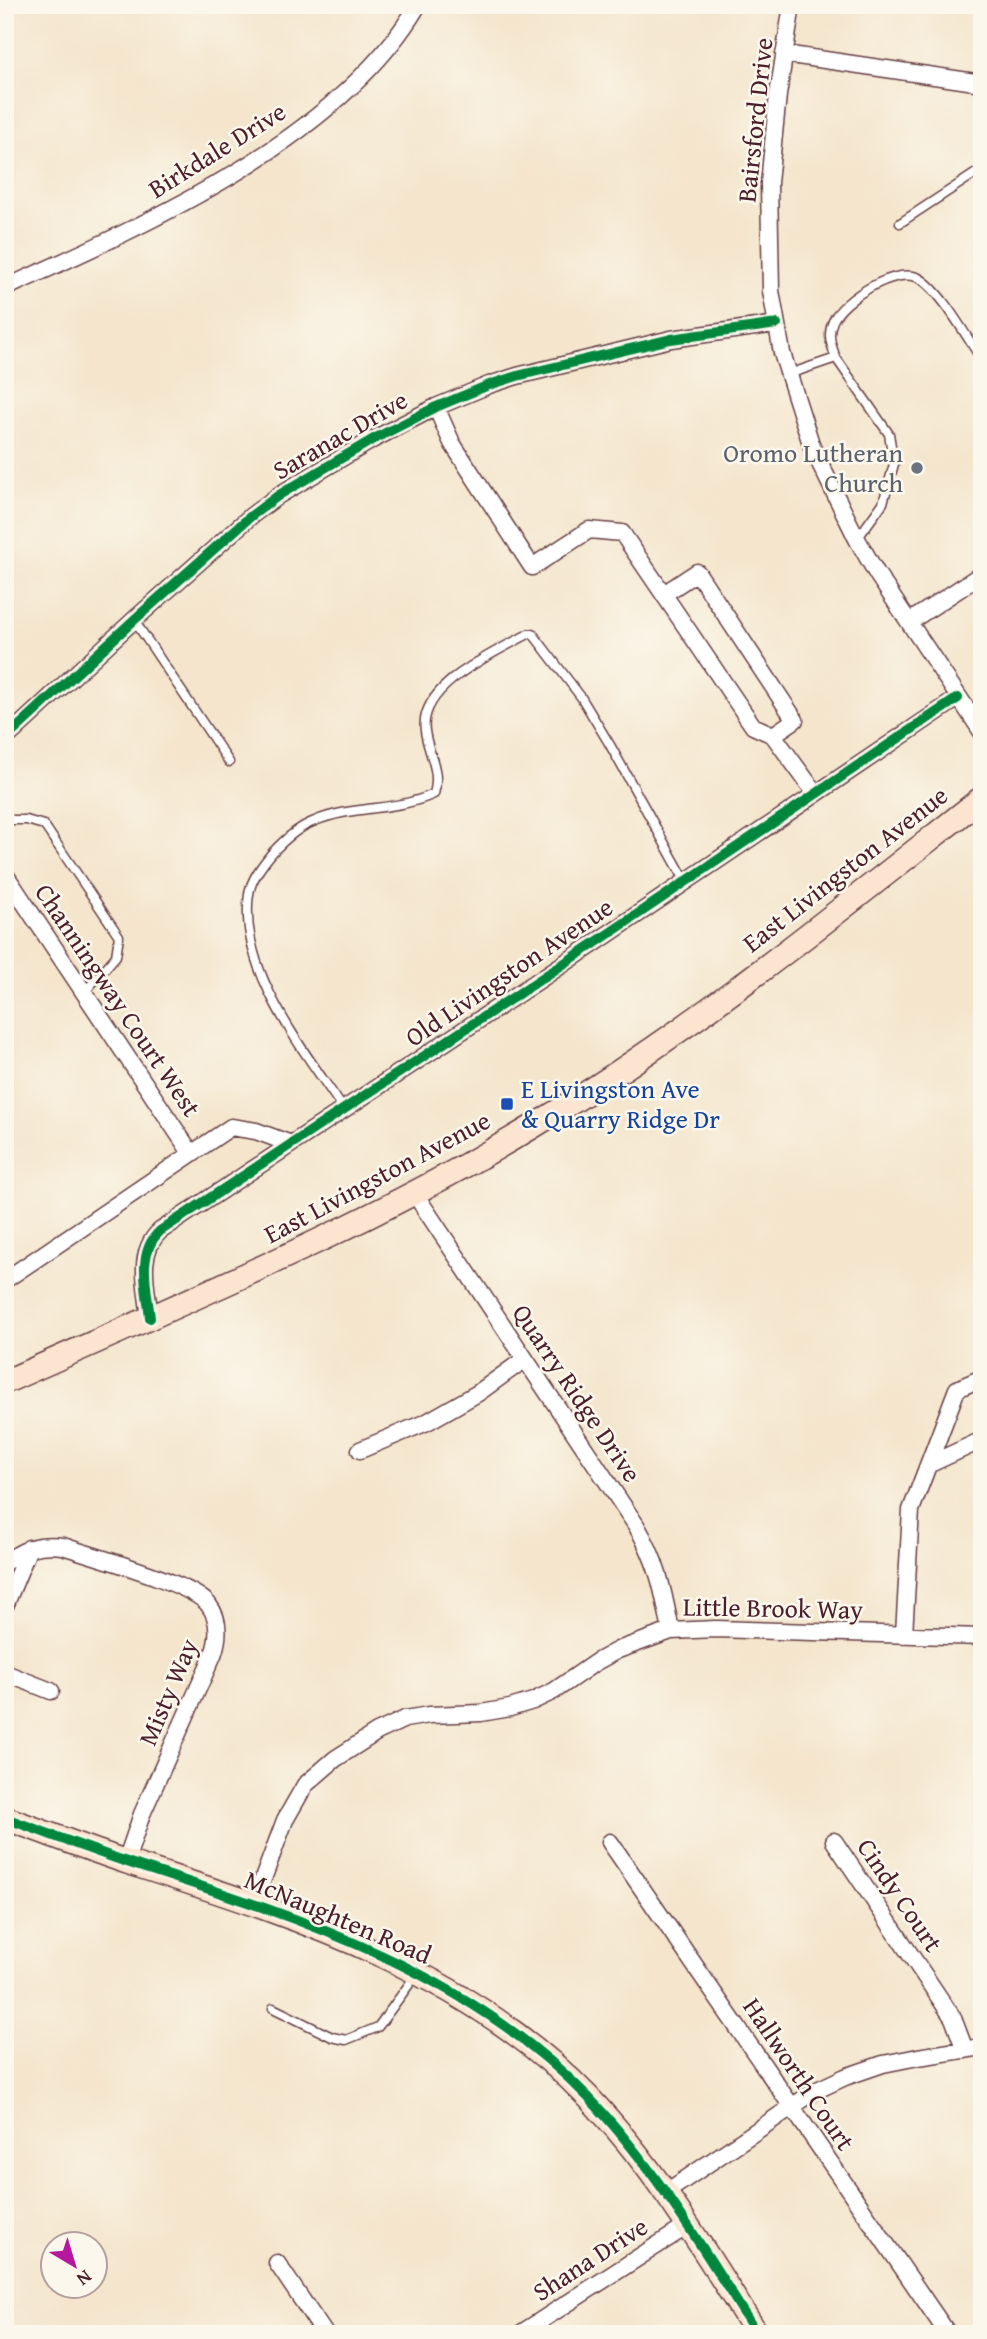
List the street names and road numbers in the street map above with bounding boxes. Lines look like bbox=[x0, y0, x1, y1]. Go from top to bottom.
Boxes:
street label: Bairsford Drive bbox=[726, 36, 783, 204]
street label: Birkdale Drive bbox=[140, 92, 293, 207]
street label: Saranac Drive bbox=[265, 380, 415, 489]
street label: East Livingston Avenue bbox=[734, 776, 956, 961]
street label: Channingway Court West bbox=[26, 875, 211, 1124]
street label: Old Livingston Avenue bbox=[397, 887, 621, 1056]
street label: East Livingston Avenue bbox=[257, 1100, 497, 1253]
street label: Quarry Ridge Drive bbox=[503, 1296, 652, 1490]
street label: Little Brook Way bbox=[682, 1586, 864, 1629]
street label: Misty Way bbox=[127, 1632, 208, 1751]
street label: Cindy Court bbox=[848, 1830, 953, 1959]
street label: McNaughten Road bbox=[239, 1860, 438, 1974]
street label: Hallworth Court bbox=[734, 1989, 865, 2158]
street label: Shana Drive bbox=[524, 2207, 655, 2310]

